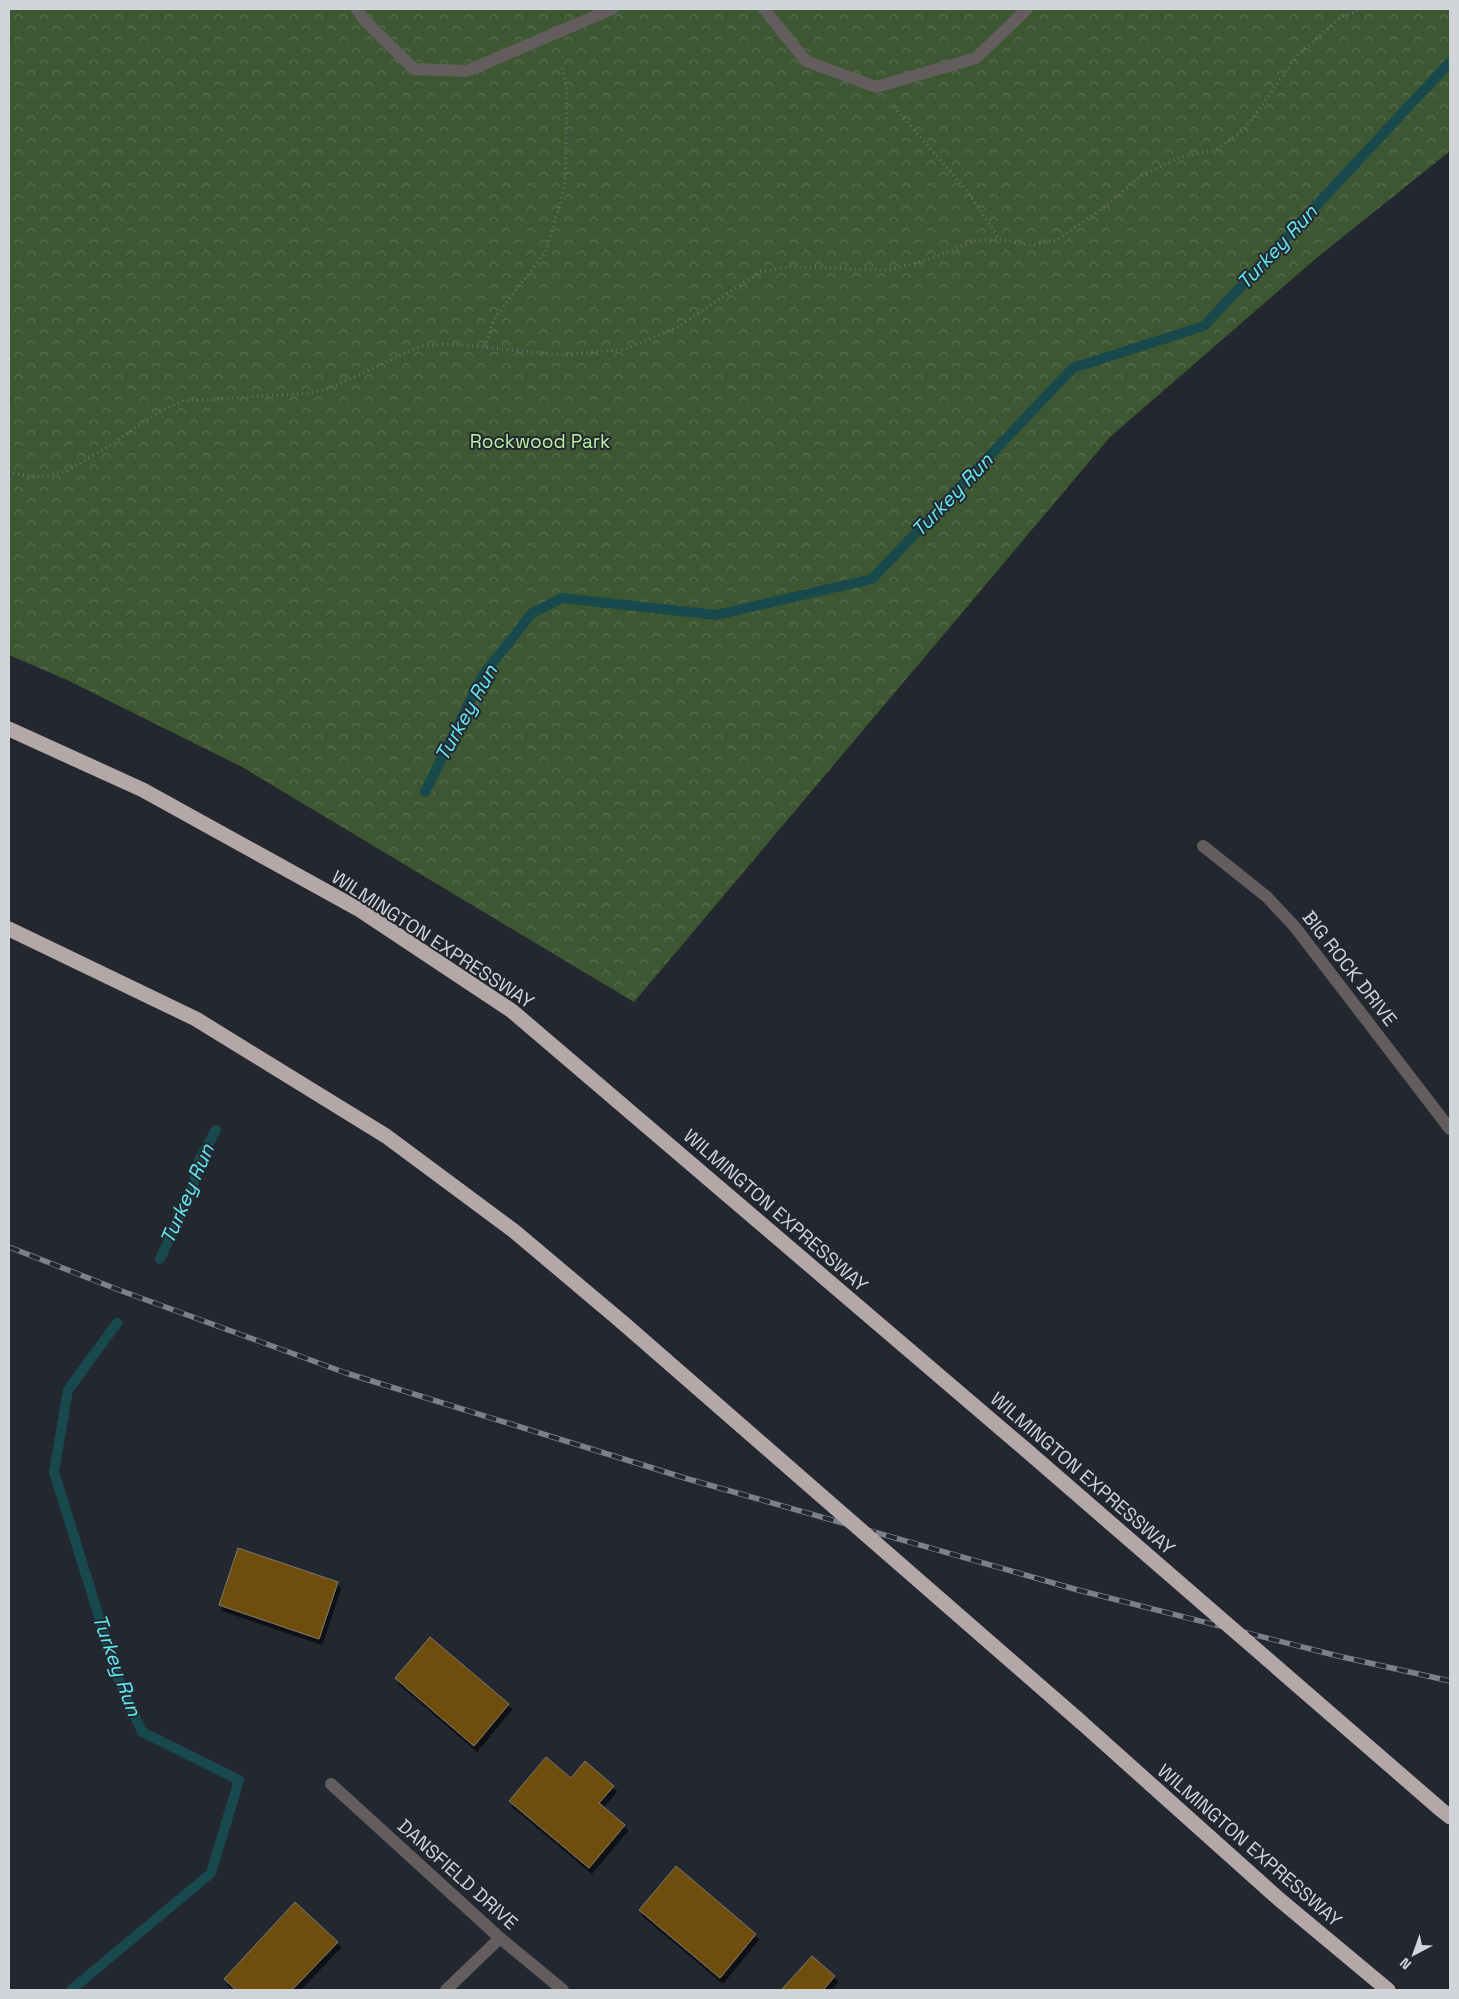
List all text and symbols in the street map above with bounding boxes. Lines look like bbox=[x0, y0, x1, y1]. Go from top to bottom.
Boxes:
water label: Turkey Run bbox=[1231, 199, 1323, 295]
park label: Rockwood Park bbox=[470, 429, 610, 454]
water label: Turkey Run bbox=[906, 447, 999, 542]
water label: Turkey Run bbox=[429, 659, 504, 766]
street label: WILMINGTON EXPRESSWAY bbox=[327, 864, 539, 1015]
street label: BIG ROCK DRIVE bbox=[1297, 906, 1402, 1031]
street label: WILMINGTON EXPRESSWAY bbox=[678, 1123, 873, 1298]
water label: Turkey Run bbox=[154, 1139, 220, 1248]
street label: WILMINGTON EXPRESSWAY bbox=[985, 1386, 1180, 1561]
water label: Turkey Run bbox=[87, 1610, 148, 1720]
street label: WILMINGTON EXPRESSWAY bbox=[1152, 1758, 1347, 1933]
street label: DANSFIELD DRIVE bbox=[392, 1814, 523, 1935]
north arrow bbox=[1389, 1929, 1439, 1979]
text: N bbox=[1396, 1954, 1415, 1974]

